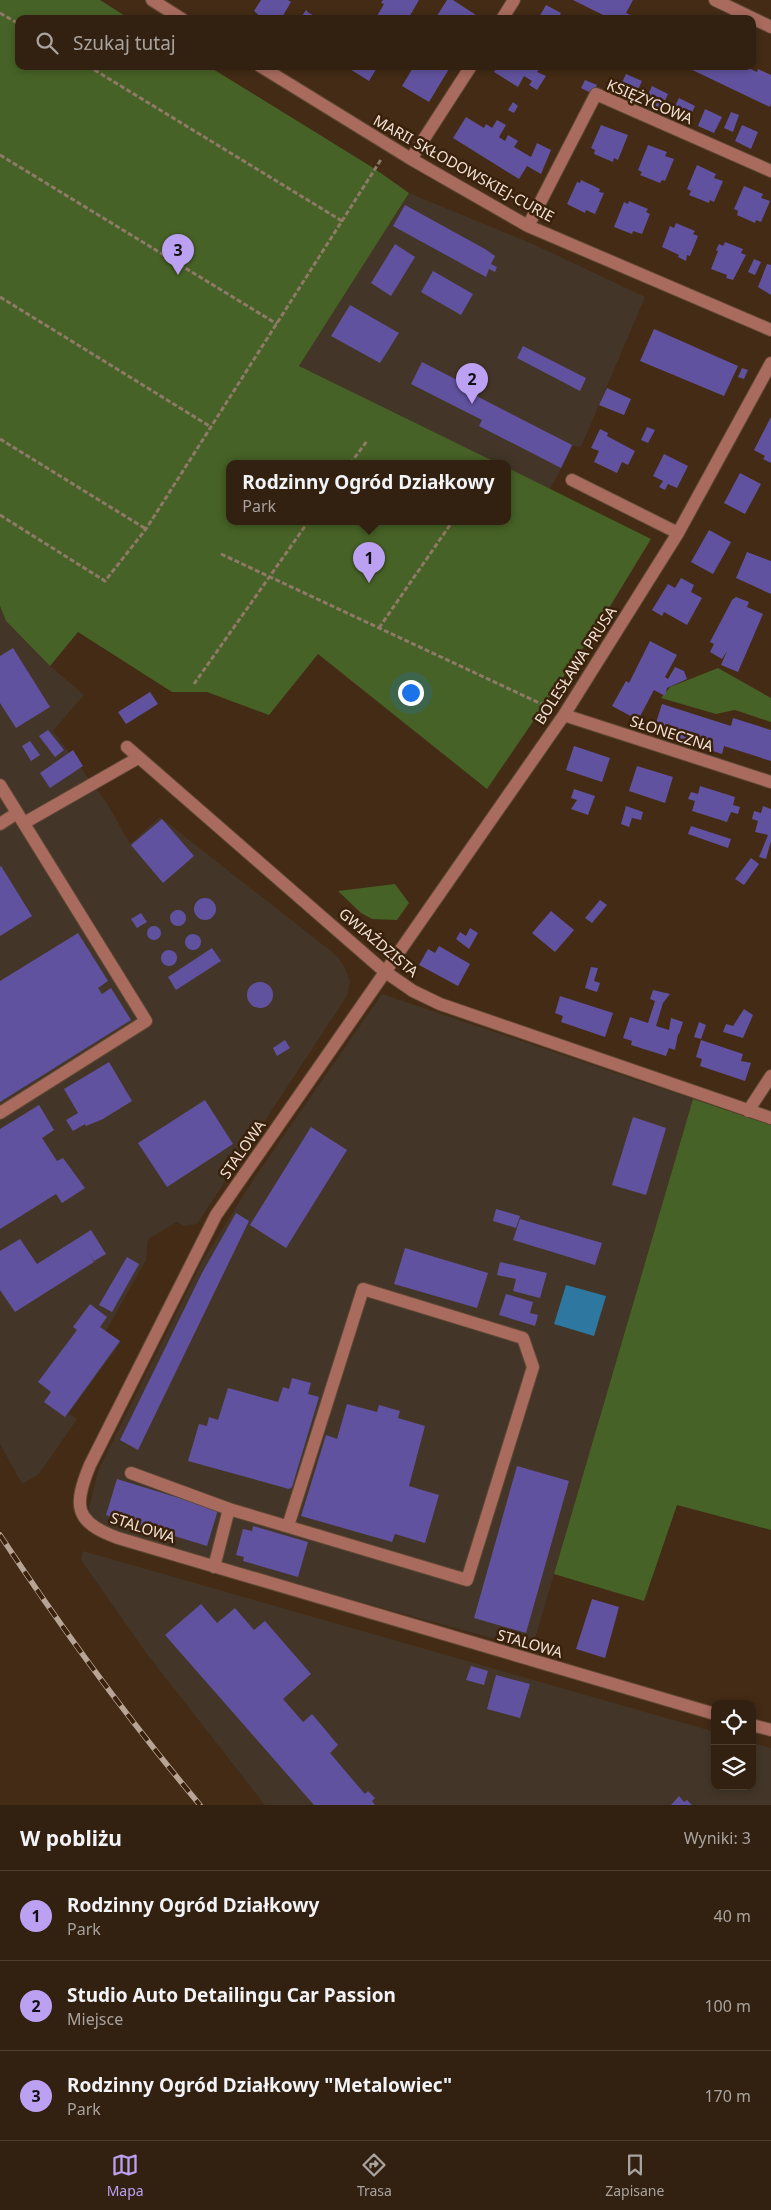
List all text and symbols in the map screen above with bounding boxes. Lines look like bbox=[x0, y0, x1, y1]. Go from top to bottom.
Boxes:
search box bbox=[15, 15, 756, 70]
icon: search bbox=[33, 29, 61, 57]
text: Szukaj tutaj bbox=[73, 30, 176, 56]
street label: KSIĘŻYCOWA bbox=[604, 74, 696, 128]
street label: MARII SKŁODOWSKIEJ-CURIE bbox=[370, 110, 558, 226]
pin: 3 bbox=[162, 234, 194, 275]
pin: 2 bbox=[456, 363, 488, 404]
popup bbox=[226, 460, 511, 525]
text: Rodzinny Ogród Działkowy bbox=[242, 469, 495, 495]
text: Park bbox=[242, 495, 276, 517]
pin: 1 bbox=[353, 542, 385, 583]
street label: BOLESŁAWA PRUSA bbox=[529, 602, 621, 728]
your location bbox=[398, 680, 424, 706]
street label: SŁONECZNA bbox=[628, 710, 717, 756]
street label: GWIAŹDZISTA bbox=[335, 903, 423, 981]
street label: STALOWA bbox=[215, 1115, 270, 1182]
street label: STALOWA bbox=[108, 1507, 178, 1547]
street label: STALOWA bbox=[495, 1624, 565, 1662]
map controls bbox=[711, 1700, 756, 1790]
button: locate bbox=[711, 1700, 756, 1745]
button: layers bbox=[711, 1745, 756, 1790]
text: W pobliżu bbox=[20, 1824, 122, 1852]
text: Wyniki: 3 bbox=[684, 1827, 751, 1849]
text: Rodzinny Ogród Działkowy bbox=[67, 1892, 319, 1918]
text: 1 bbox=[31, 1905, 41, 1927]
text: 40 m bbox=[714, 1905, 751, 1927]
text: Park bbox=[67, 1918, 101, 1940]
text: Studio Auto Detailingu Car Passion bbox=[67, 1982, 396, 2008]
text: 2 bbox=[31, 1995, 41, 2017]
text: 100 m bbox=[704, 1995, 751, 2017]
text: Miejsce bbox=[67, 2008, 123, 2030]
text: Rodzinny Ogród Działkowy "Metalowiec" bbox=[67, 2072, 452, 2098]
text: 3 bbox=[31, 2085, 41, 2107]
text: 170 m bbox=[704, 2085, 751, 2107]
text: Park bbox=[67, 2098, 101, 2120]
tab: Mapa bbox=[107, 2151, 144, 2200]
tab: Trasa bbox=[357, 2151, 392, 2200]
tab: Zapisane bbox=[605, 2151, 664, 2200]

